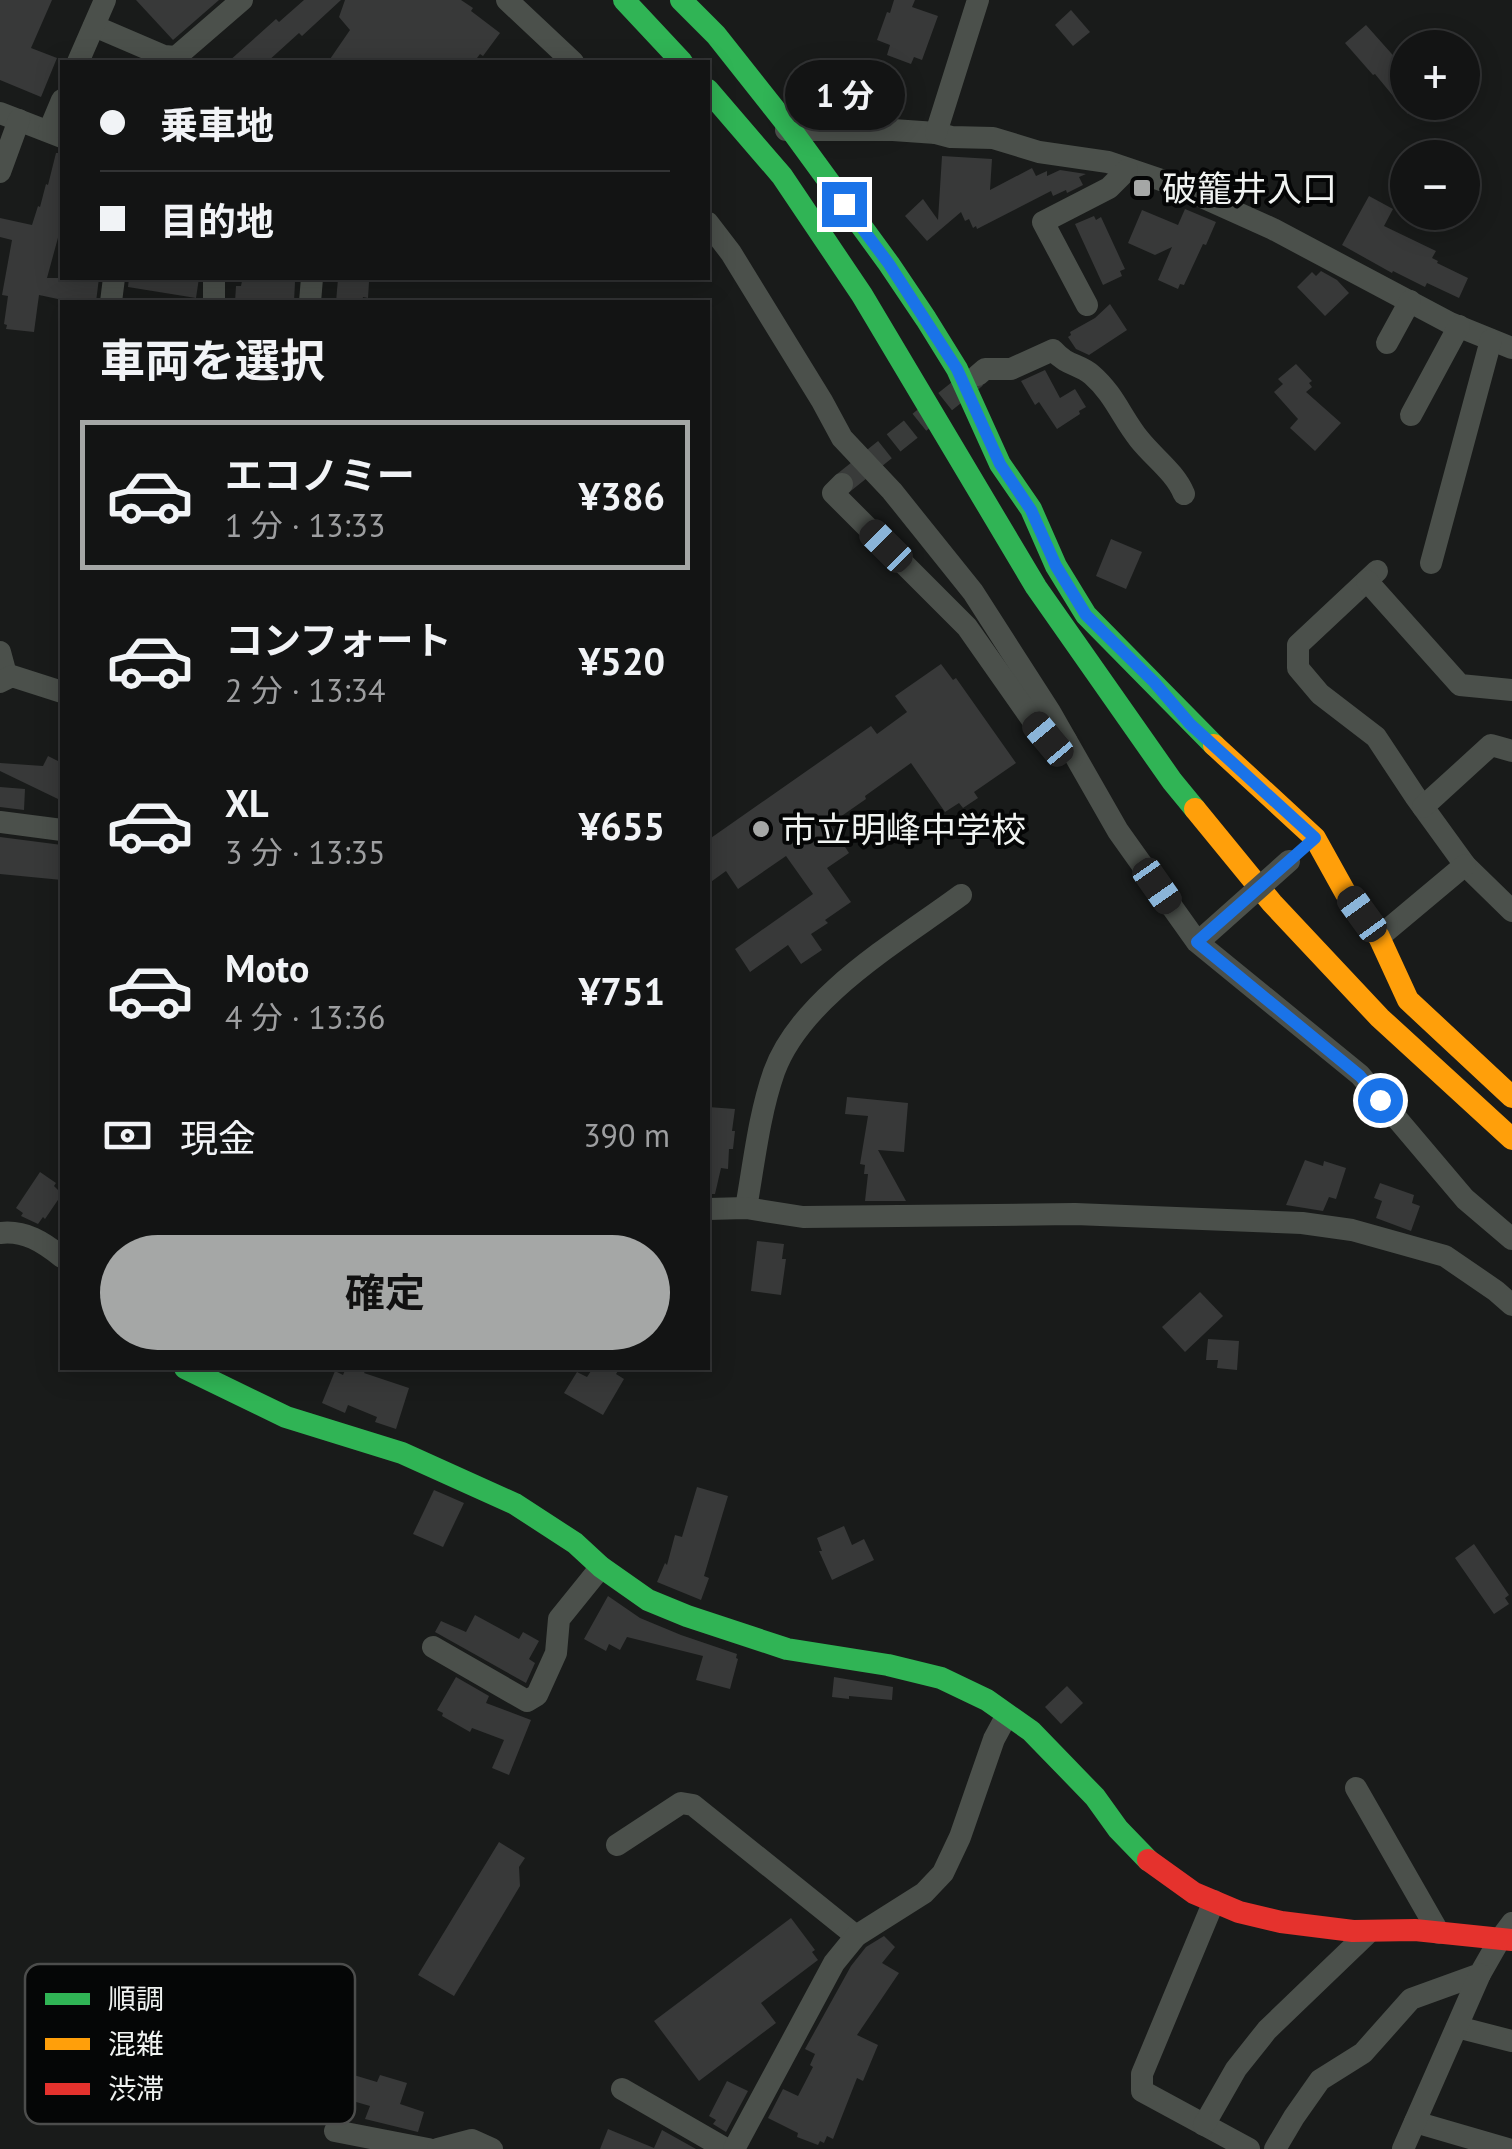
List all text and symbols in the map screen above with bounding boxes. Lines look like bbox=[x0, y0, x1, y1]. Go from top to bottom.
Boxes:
map controls bbox=[1390, 30, 1480, 230]
button: + bbox=[1390, 30, 1480, 120]
callout: 1 分 bbox=[784, 59, 904, 129]
text: 1 分 bbox=[816, 74, 874, 116]
text: 乗車地 bbox=[160, 100, 274, 149]
button: − bbox=[1390, 140, 1480, 230]
place label: 破籠井入口 bbox=[1162, 165, 1337, 211]
marker: 破籠井入口 bbox=[1131, 177, 1153, 199]
route end bbox=[822, 182, 867, 227]
text: 目的地 bbox=[160, 196, 274, 245]
text: 車両を選択 bbox=[100, 331, 325, 389]
icon: car bbox=[105, 450, 195, 540]
text: エコノミー bbox=[225, 450, 415, 499]
text: ¥386 bbox=[579, 471, 665, 520]
text: 1 分 · 13:33 bbox=[225, 504, 385, 546]
car bbox=[854, 514, 918, 578]
icon: car bbox=[105, 615, 195, 705]
text: コンフォート bbox=[225, 615, 452, 664]
text: ¥520 bbox=[579, 636, 665, 685]
text: 2 分 · 13:34 bbox=[225, 669, 385, 711]
car bbox=[1017, 706, 1079, 772]
text: XL bbox=[225, 778, 269, 827]
icon: car bbox=[105, 780, 195, 870]
text: ¥655 bbox=[579, 801, 665, 850]
place label: 市立明峰中学校 bbox=[781, 806, 1026, 852]
marker: 市立明峰中学校 bbox=[750, 818, 772, 840]
text: 3 分 · 13:35 bbox=[225, 831, 385, 873]
car bbox=[1128, 853, 1186, 919]
car bbox=[1332, 881, 1392, 947]
text: Moto bbox=[225, 943, 309, 992]
icon: car bbox=[105, 945, 195, 1035]
text: ¥751 bbox=[579, 966, 665, 1015]
text: 4 分 · 13:36 bbox=[225, 996, 385, 1038]
route start bbox=[1358, 1078, 1403, 1123]
icon: cash bbox=[100, 1108, 155, 1163]
text: 現金 bbox=[180, 1113, 256, 1162]
text: 390 m bbox=[583, 1114, 670, 1156]
button: 確定 bbox=[100, 1235, 670, 1350]
legend bbox=[25, 1964, 355, 2124]
text: 順調 bbox=[108, 1980, 164, 2017]
text: 混雑 bbox=[108, 2025, 164, 2062]
text: 渋滞 bbox=[108, 2070, 164, 2107]

